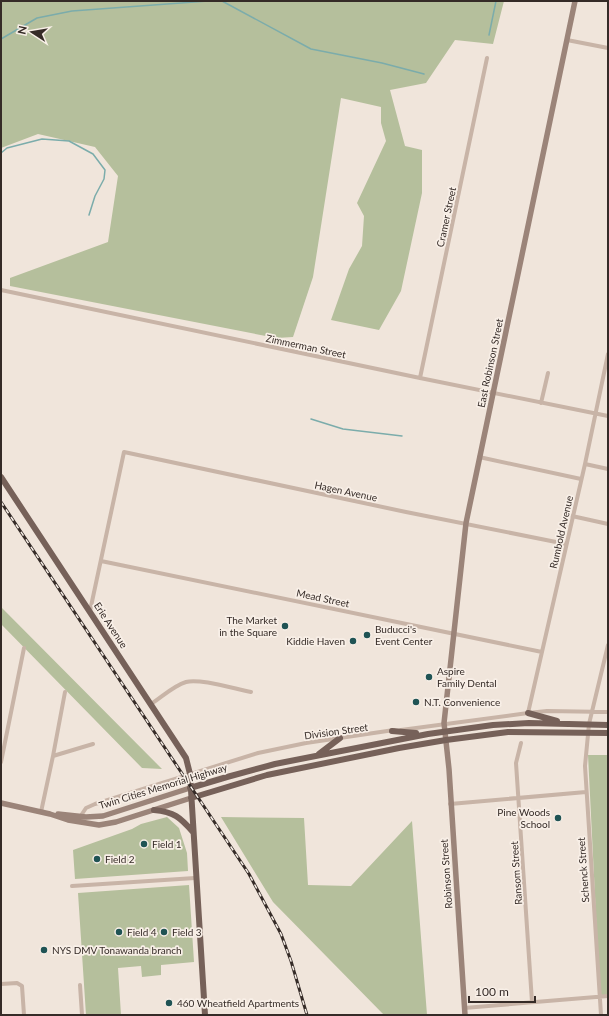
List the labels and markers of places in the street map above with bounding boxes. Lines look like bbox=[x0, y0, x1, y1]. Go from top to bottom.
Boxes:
place label: The Market in the Square bbox=[219, 614, 277, 638]
marker: The Market in the Square bbox=[280, 621, 290, 631]
place label: Buducci's Event Center bbox=[375, 623, 433, 647]
marker: Buducci's Event Center bbox=[362, 630, 372, 640]
place label: Kiddie Haven bbox=[286, 635, 345, 647]
marker: Kiddie Haven bbox=[348, 636, 358, 646]
place label: Aspire Family Dental bbox=[437, 665, 497, 689]
marker: Aspire Family Dental bbox=[424, 672, 434, 682]
place label: N.T. Convenience bbox=[424, 696, 500, 708]
marker: N.T. Convenience bbox=[411, 697, 421, 707]
place label: Pine Woods School bbox=[497, 806, 550, 830]
marker: Pine Woods School bbox=[553, 813, 563, 823]
place label: Field 1 bbox=[152, 838, 182, 850]
marker: Field 1 bbox=[139, 839, 149, 849]
place label: Field 2 bbox=[105, 853, 135, 865]
marker: Field 2 bbox=[92, 854, 102, 864]
place label: Field 4 bbox=[127, 926, 157, 938]
place label: Field 3 bbox=[172, 926, 202, 938]
marker: Field 4 bbox=[114, 927, 124, 937]
marker: Field 3 bbox=[159, 927, 169, 937]
place label: NYS DMV Tonawanda branch bbox=[52, 944, 182, 956]
marker: NYS DMV Tonawanda branch bbox=[39, 945, 49, 955]
place label: 460 Wheatfield Apartments bbox=[177, 997, 299, 1009]
marker: 460 Wheatfield Apartments bbox=[164, 998, 174, 1008]

